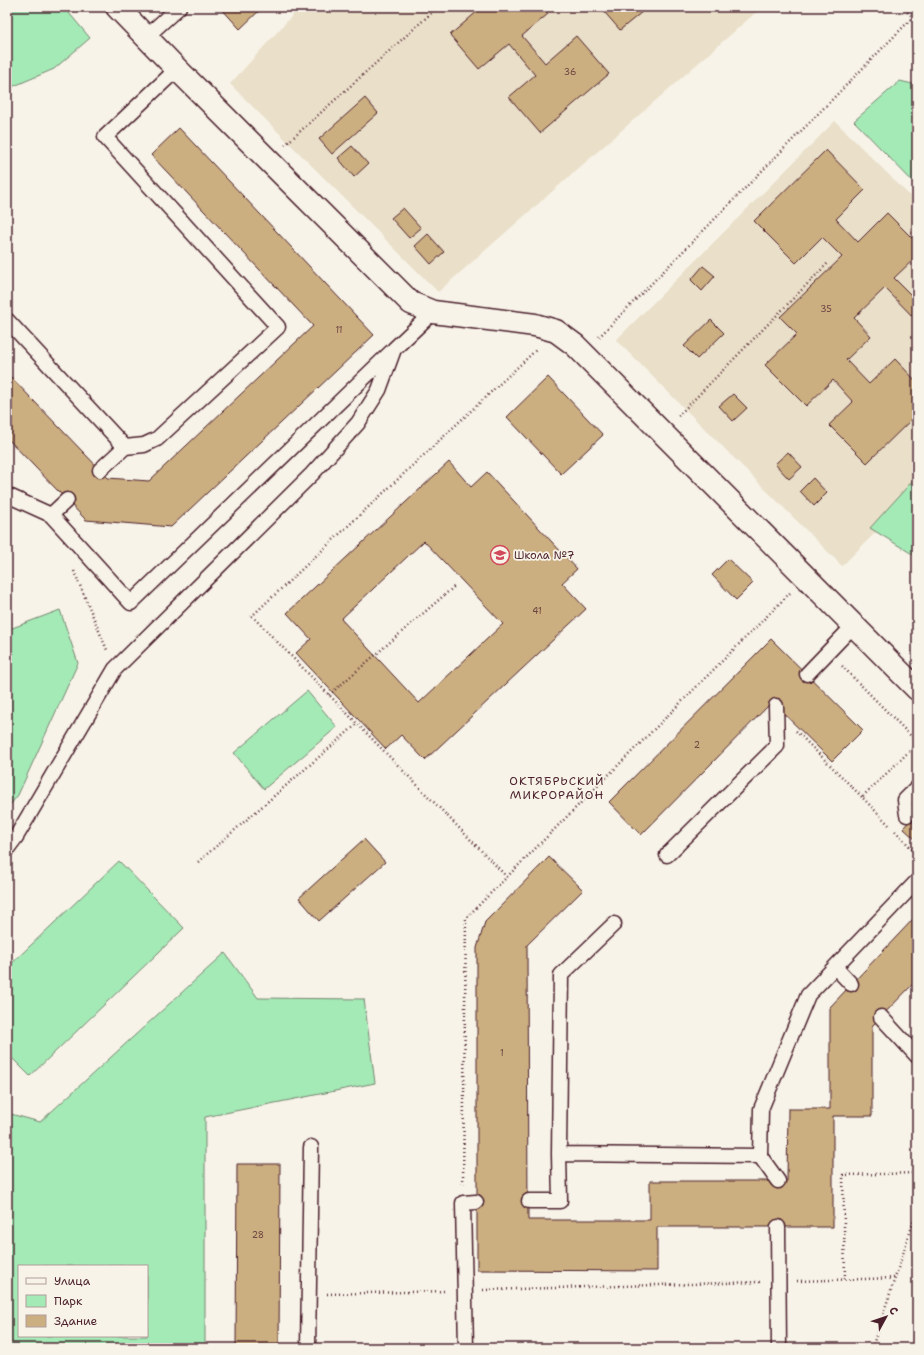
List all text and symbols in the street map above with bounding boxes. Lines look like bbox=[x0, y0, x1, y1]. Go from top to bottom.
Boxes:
house number: 36 bbox=[564, 66, 576, 78]
house number: 35 bbox=[820, 303, 832, 315]
house number: 11 bbox=[335, 324, 343, 336]
school or university icon: Школа №7 bbox=[489, 544, 511, 566]
place label: Школа №7 bbox=[514, 548, 575, 563]
house number: 41 bbox=[532, 605, 542, 617]
house number: 2 bbox=[694, 739, 700, 751]
district label: ОКТЯБРЬСКИЙ МИКРОРАЙОН bbox=[509, 773, 605, 803]
house number: 1 bbox=[500, 1047, 504, 1059]
house number: 28 bbox=[252, 1229, 264, 1241]
legend bbox=[18, 1265, 148, 1337]
text: Улица bbox=[54, 1273, 91, 1289]
text: Парк bbox=[54, 1293, 83, 1309]
north arrow bbox=[866, 1297, 906, 1337]
text: С bbox=[885, 1303, 901, 1318]
text: Здание bbox=[54, 1313, 98, 1329]

